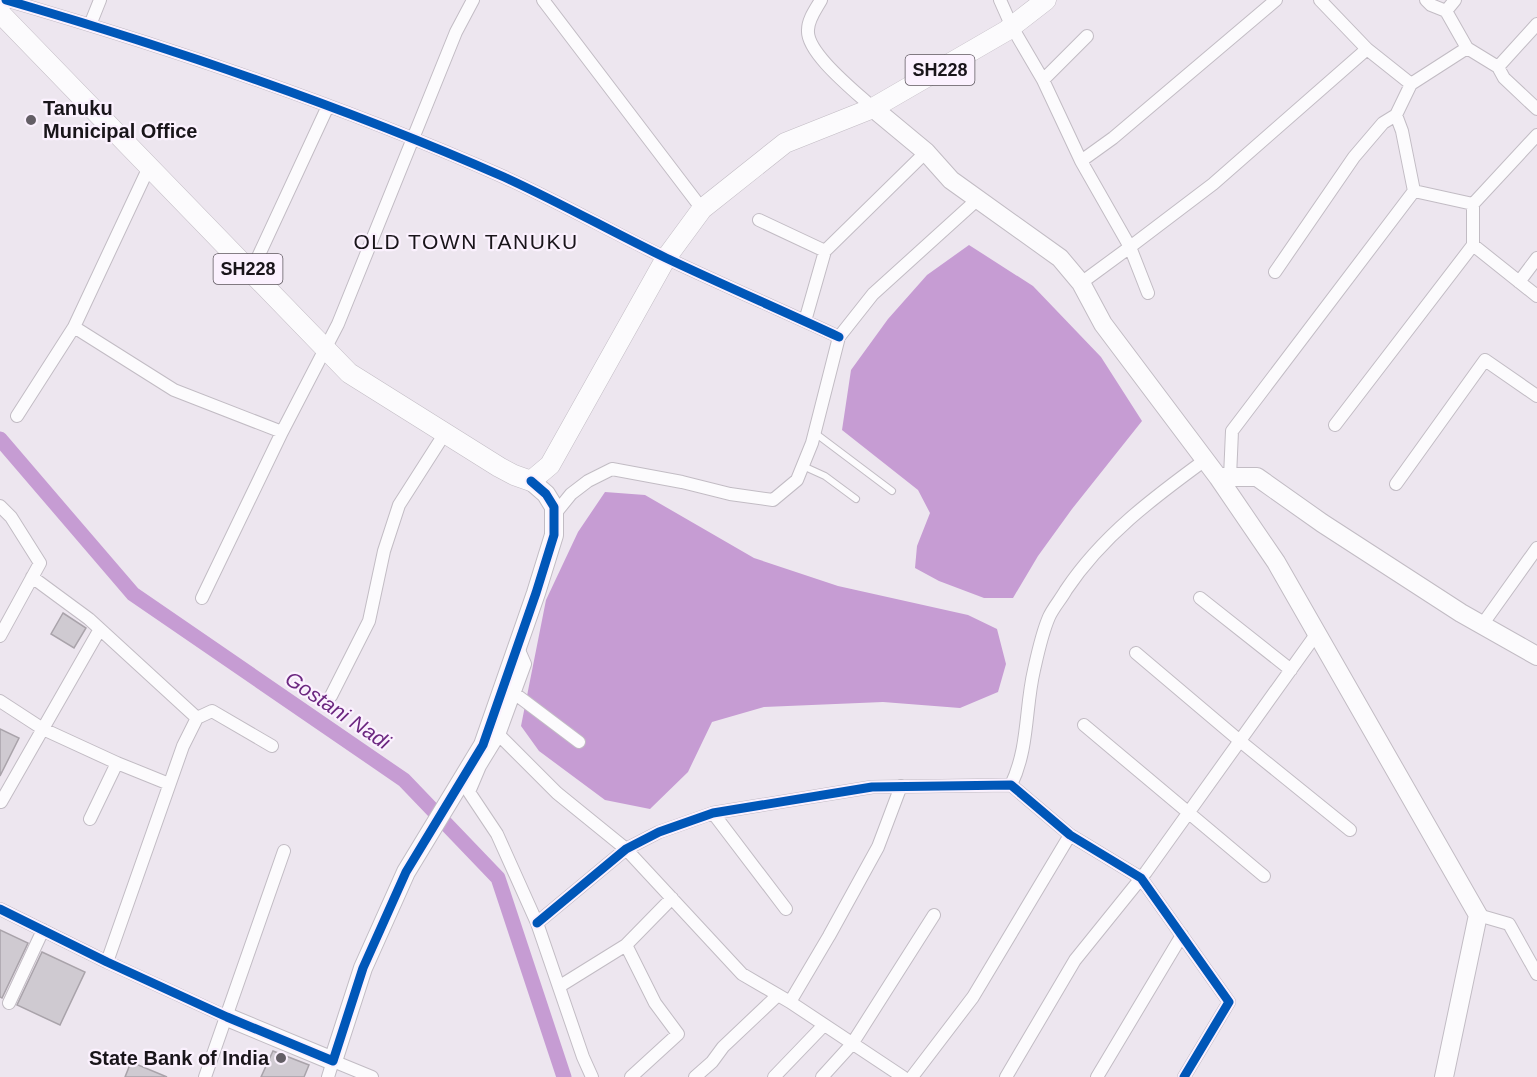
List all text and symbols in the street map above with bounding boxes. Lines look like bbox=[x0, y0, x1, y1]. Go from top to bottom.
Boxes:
road number: SH228 bbox=[906, 55, 974, 85]
place label: Tanuku Municipal Office bbox=[43, 97, 197, 142]
marker: Tanuku Municipal Office bbox=[24, 113, 38, 127]
district label: OLD TOWN TANUKU bbox=[353, 230, 579, 253]
road number: SH228 bbox=[214, 254, 282, 284]
water label: Gostani Nadi bbox=[281, 667, 396, 754]
place label: State Bank of India bbox=[89, 1047, 270, 1069]
marker: State Bank of India bbox=[274, 1051, 288, 1065]

